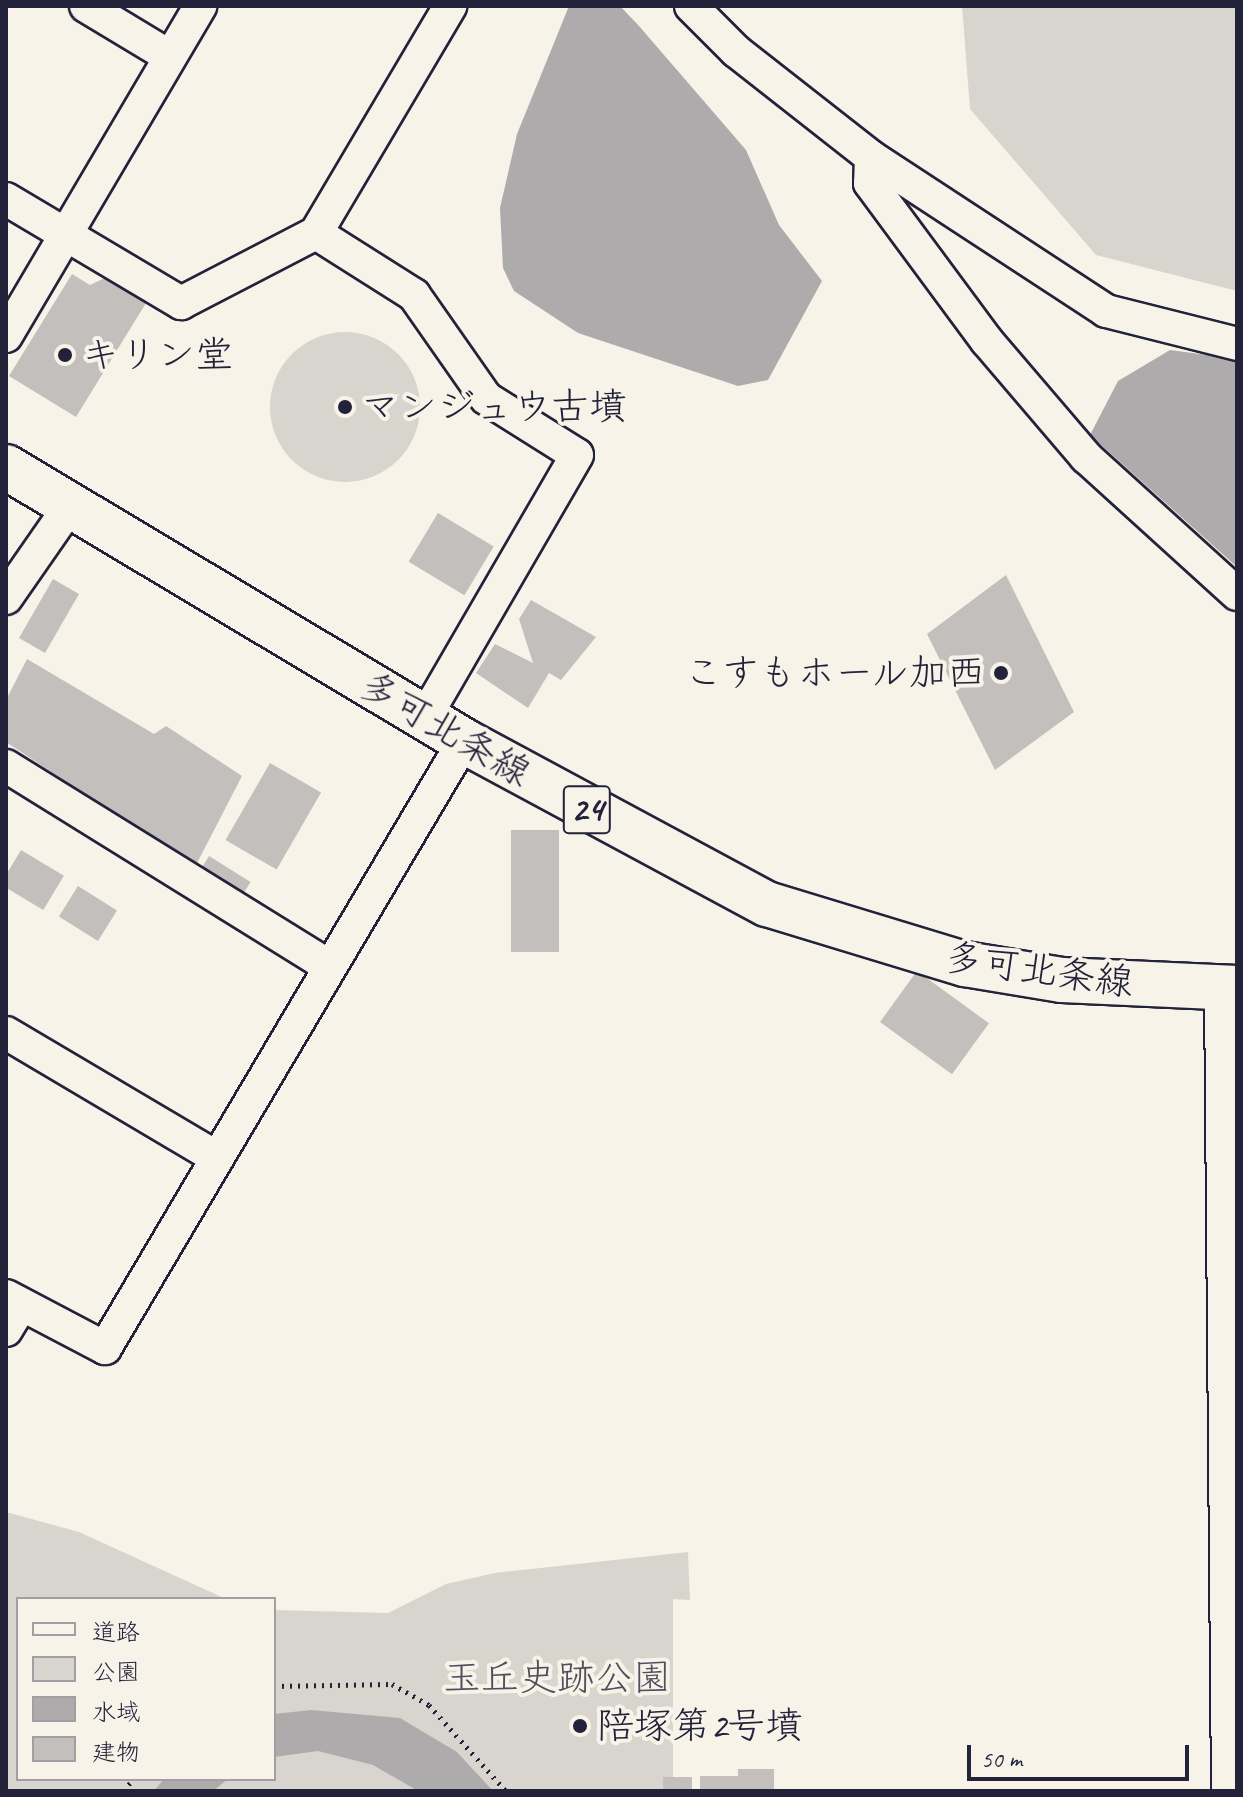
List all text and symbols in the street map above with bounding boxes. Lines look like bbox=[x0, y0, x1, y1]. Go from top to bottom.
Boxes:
place label: キリン堂 bbox=[81, 332, 233, 378]
marker: キリン堂 bbox=[56, 346, 74, 364]
place label: マンジュウ古墳 bbox=[361, 384, 627, 430]
marker: マンジュウ古墳 bbox=[336, 398, 354, 416]
place label: こすもホール加西 bbox=[681, 650, 985, 696]
street label: 多可北条線 bbox=[351, 662, 539, 796]
marker: こすもホール加西 bbox=[992, 664, 1010, 682]
road number: 24 bbox=[561, 778, 613, 842]
street label: 多可北条線 bbox=[942, 934, 1136, 1006]
legend bbox=[16, 1597, 276, 1781]
text: 道路 bbox=[92, 1617, 140, 1647]
park label: 玉丘史跡公園 bbox=[443, 1655, 671, 1701]
text: 公園 bbox=[92, 1657, 140, 1687]
text: 水域 bbox=[92, 1697, 140, 1727]
place label: 陪塚第2号墳 bbox=[596, 1703, 803, 1749]
marker: 陪塚第2号墳 bbox=[571, 1717, 589, 1735]
scale bar bbox=[971, 1729, 1193, 1779]
text: 建物 bbox=[92, 1737, 140, 1767]
text: 50 m bbox=[981, 1744, 1022, 1774]

